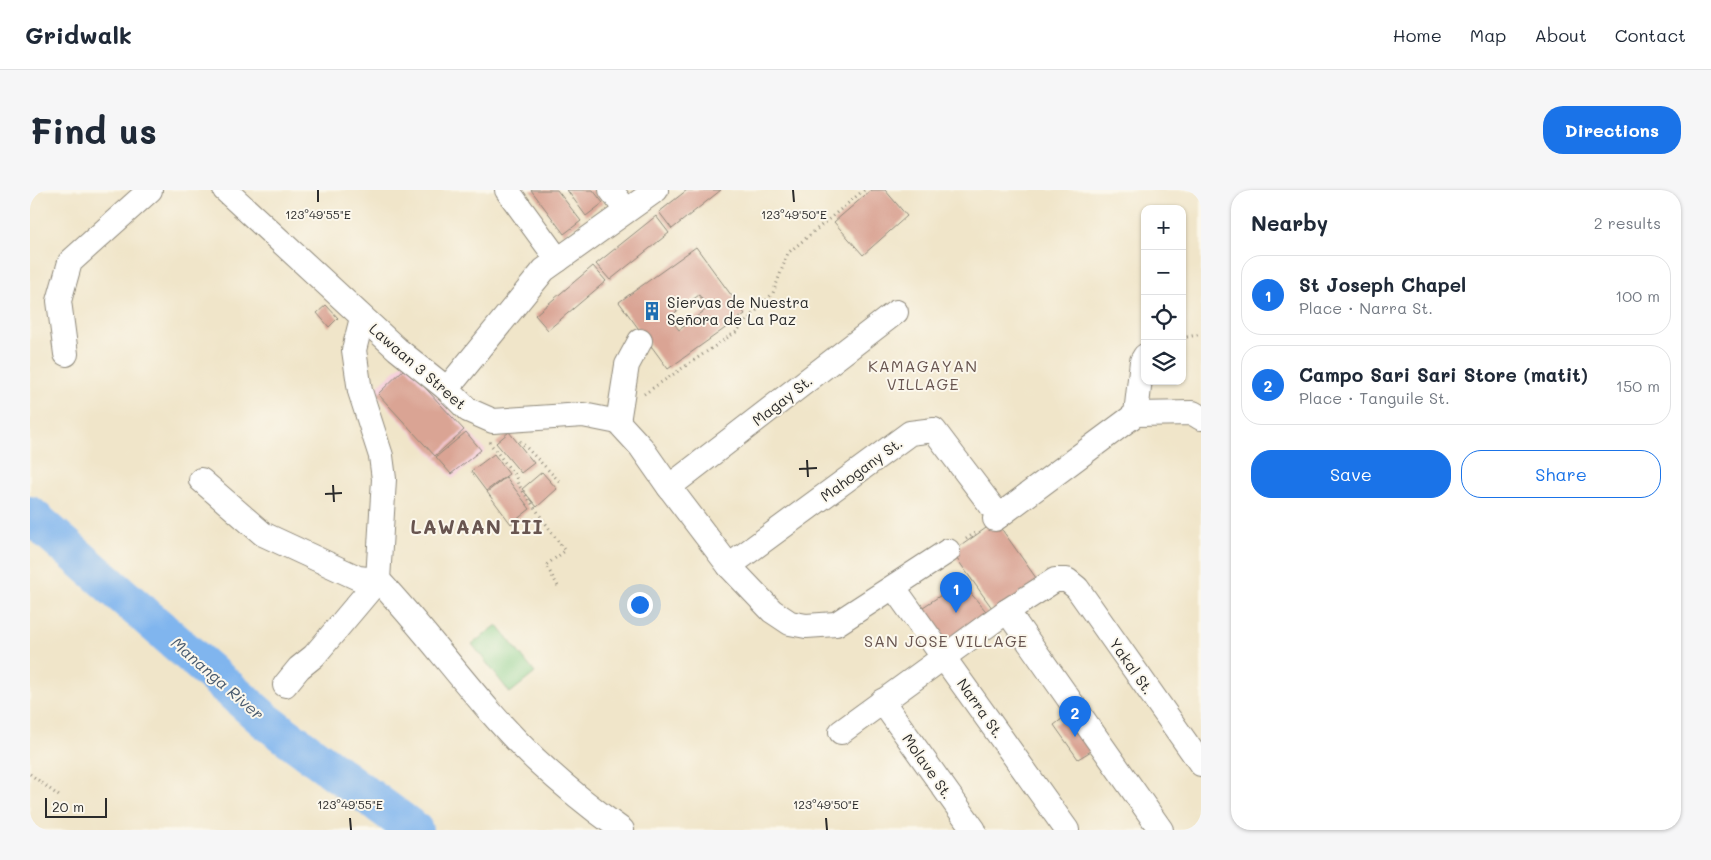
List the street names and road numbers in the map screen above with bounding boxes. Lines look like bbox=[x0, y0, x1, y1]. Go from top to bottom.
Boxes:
street label: Lawaan 3 Street bbox=[365, 318, 471, 414]
street label: Magay St. bbox=[748, 370, 816, 430]
street label: Mahogany St. bbox=[816, 432, 906, 506]
street label: Yakal St. bbox=[1105, 634, 1159, 698]
street label: Narra St. bbox=[953, 674, 1009, 742]
street label: Molave St. bbox=[898, 729, 958, 803]

